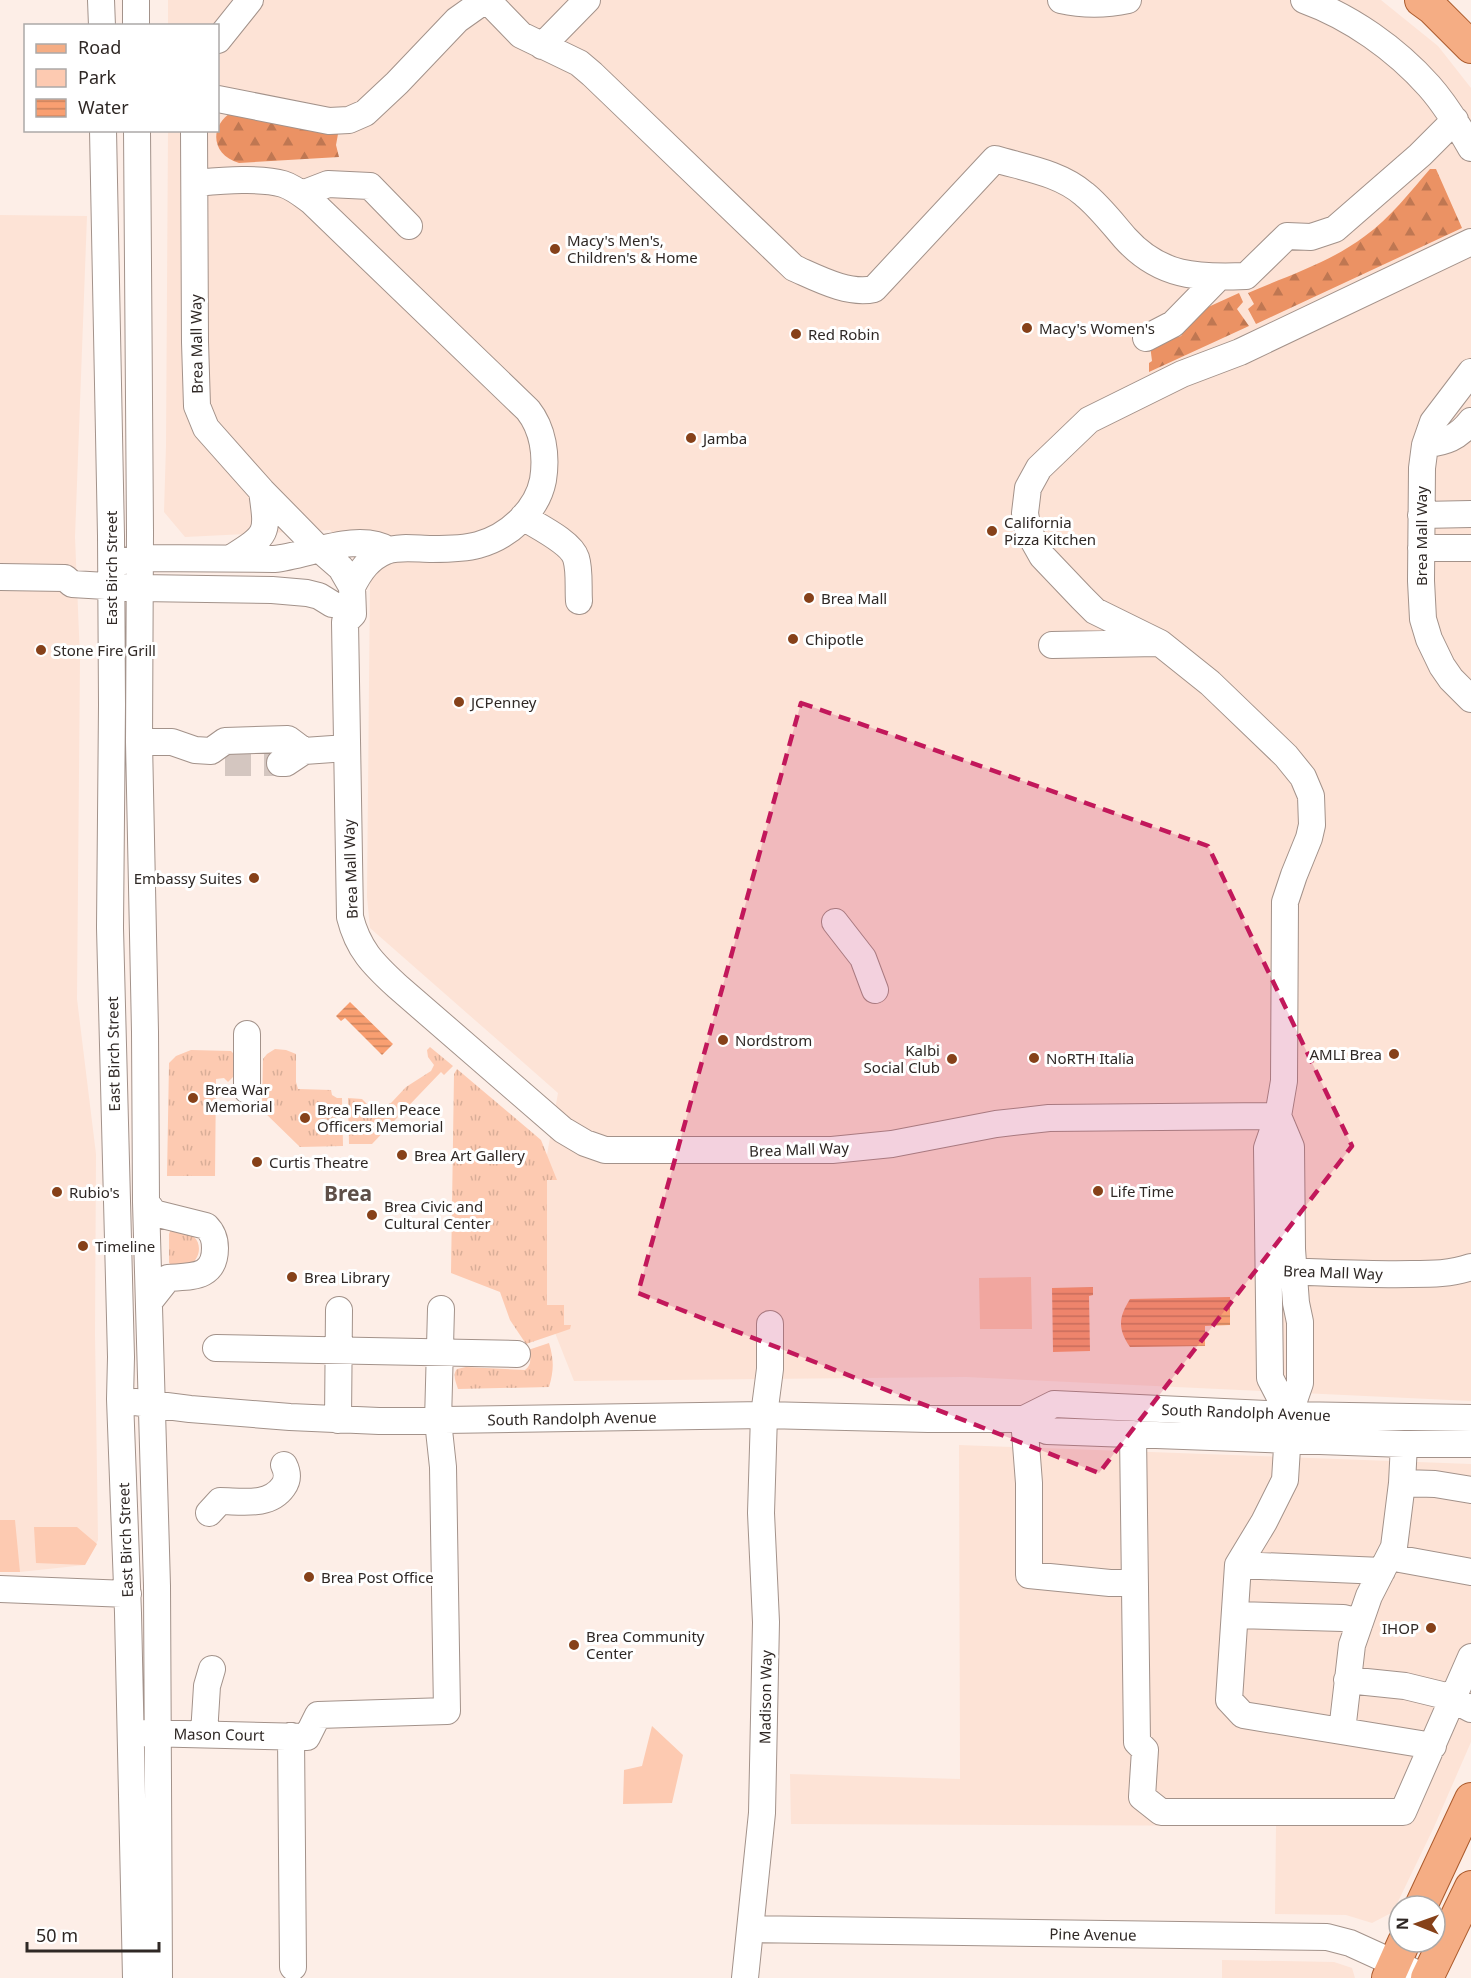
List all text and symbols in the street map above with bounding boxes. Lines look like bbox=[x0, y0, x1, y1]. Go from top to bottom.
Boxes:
legend bbox=[24, 24, 219, 132]
text: Road bbox=[78, 35, 121, 59]
text: Park bbox=[78, 65, 116, 89]
text: Water bbox=[78, 95, 129, 119]
place label: Macy's Men's, Children's & Home bbox=[567, 230, 698, 267]
marker: Macy's Men's, Children's & Home bbox=[548, 242, 562, 256]
street label: Brea Mall Way bbox=[185, 294, 207, 394]
place label: Macy's Women's bbox=[1039, 318, 1155, 338]
marker: Macy's Women's bbox=[1020, 321, 1034, 335]
place label: Red Robin bbox=[808, 324, 880, 344]
marker: Red Robin bbox=[789, 327, 803, 341]
place label: Jamba bbox=[701, 428, 747, 448]
marker: Jamba bbox=[684, 431, 698, 445]
street label: Brea Mall Way bbox=[1411, 486, 1431, 586]
street label: East Birch Street bbox=[101, 510, 121, 626]
place label: California Pizza Kitchen bbox=[1004, 512, 1096, 549]
marker: California Pizza Kitchen bbox=[985, 524, 999, 538]
place label: Brea Mall bbox=[821, 588, 887, 608]
marker: Brea Mall bbox=[802, 591, 816, 605]
place label: Chipotle bbox=[805, 629, 864, 649]
marker: Chipotle bbox=[786, 632, 800, 646]
place label: Stone Fire Grill bbox=[53, 640, 156, 660]
marker: Stone Fire Grill bbox=[34, 643, 48, 657]
place label: JCPenney bbox=[469, 692, 537, 712]
marker: JCPenney bbox=[452, 695, 466, 709]
street label: Brea Mall Way bbox=[338, 818, 362, 919]
place label: Embassy Suites bbox=[134, 868, 242, 888]
marker: Embassy Suites bbox=[247, 871, 261, 885]
street label: East Birch Street bbox=[102, 996, 124, 1112]
place label: Nordstrom bbox=[735, 1030, 812, 1050]
marker: Nordstrom bbox=[716, 1033, 730, 1047]
place label: Kalbi Social Club bbox=[864, 1040, 940, 1077]
place label: AMLI Brea bbox=[1309, 1044, 1382, 1064]
marker: AMLI Brea bbox=[1387, 1047, 1401, 1061]
place label: NoRTH Italia bbox=[1046, 1048, 1134, 1068]
marker: NoRTH Italia bbox=[1027, 1051, 1041, 1065]
marker: Kalbi Social Club bbox=[945, 1052, 959, 1066]
place label: Brea War Memorial bbox=[205, 1079, 273, 1116]
marker: Brea War Memorial bbox=[186, 1091, 200, 1105]
place label: Brea Fallen Peace Officers Memorial bbox=[317, 1099, 443, 1136]
marker: Brea Fallen Peace Officers Memorial bbox=[298, 1111, 312, 1125]
street label: Brea Mall Way bbox=[749, 1137, 850, 1161]
place label: Brea Art Gallery bbox=[414, 1145, 525, 1165]
marker: Brea Art Gallery bbox=[395, 1148, 409, 1162]
place label: Curtis Theatre bbox=[269, 1152, 369, 1172]
marker: Curtis Theatre bbox=[250, 1155, 264, 1169]
district label: Brea bbox=[324, 1179, 372, 1207]
place label: Life Time bbox=[1110, 1181, 1174, 1201]
place label: Rubio's bbox=[69, 1182, 120, 1202]
marker: Life Time bbox=[1091, 1184, 1105, 1198]
marker: Rubio's bbox=[50, 1185, 64, 1199]
place label: Brea Civic and Cultural Center bbox=[384, 1196, 491, 1233]
marker: Brea Civic and Cultural Center bbox=[365, 1208, 379, 1222]
place label: Timeline bbox=[95, 1236, 155, 1256]
marker: Timeline bbox=[76, 1239, 90, 1253]
street label: Brea Mall Way bbox=[1283, 1260, 1384, 1284]
place label: Brea Library bbox=[304, 1267, 390, 1287]
marker: Brea Library bbox=[285, 1270, 299, 1284]
street label: South Randolph Avenue bbox=[1161, 1399, 1331, 1425]
street label: South Randolph Avenue bbox=[487, 1407, 657, 1429]
street label: East Birch Street bbox=[113, 1482, 137, 1598]
place label: Brea Post Office bbox=[321, 1567, 434, 1587]
marker: Brea Post Office bbox=[302, 1570, 316, 1584]
place label: IHOP bbox=[1382, 1618, 1419, 1638]
marker: IHOP bbox=[1424, 1621, 1438, 1635]
place label: Brea Community Center bbox=[586, 1626, 705, 1663]
marker: Brea Community Center bbox=[567, 1638, 581, 1652]
street label: Madison Way bbox=[754, 1649, 776, 1744]
street label: Mason Court bbox=[173, 1723, 265, 1745]
north arrow bbox=[1387, 1894, 1447, 1954]
scale bar bbox=[27, 1915, 159, 1953]
text: N bbox=[1391, 1917, 1413, 1930]
text: 50 m bbox=[36, 1923, 78, 1947]
street label: Pine Avenue bbox=[1049, 1923, 1137, 1945]

